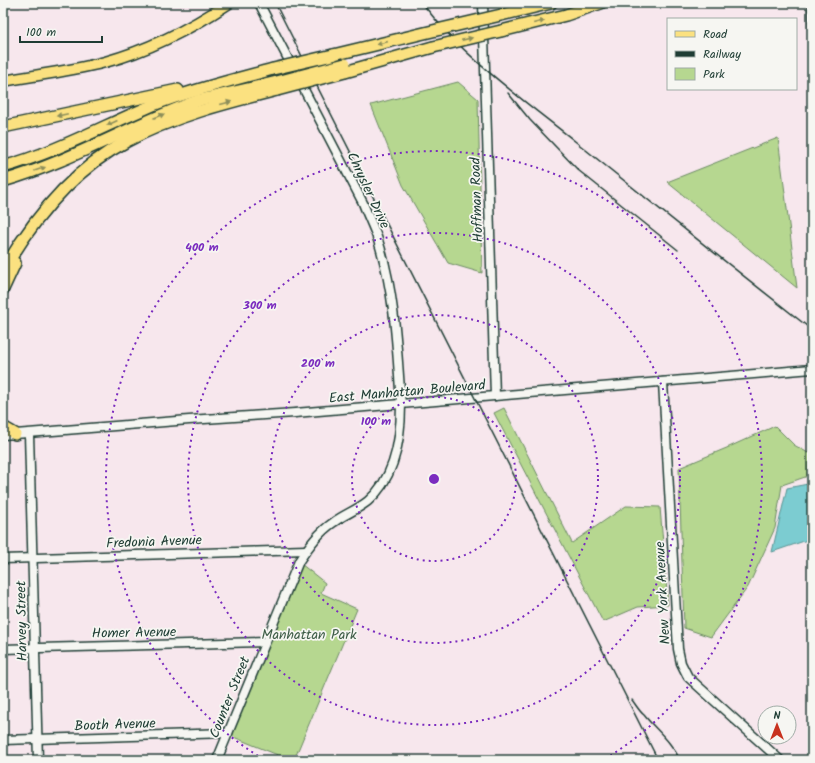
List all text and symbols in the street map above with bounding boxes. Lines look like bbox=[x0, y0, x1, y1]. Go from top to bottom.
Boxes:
scale bar bbox=[20, 18, 102, 44]
legend bbox=[667, 18, 797, 90]
one-way arrow bbox=[533, 19, 545, 25]
text: 100 m bbox=[26, 23, 57, 42]
text: Road bbox=[703, 25, 728, 44]
one-way arrow bbox=[461, 36, 473, 42]
one-way arrow bbox=[376, 40, 388, 46]
text: Railway bbox=[703, 45, 741, 64]
text: Park bbox=[703, 65, 725, 84]
one-way arrow bbox=[221, 100, 233, 106]
one-way arrow bbox=[56, 112, 68, 118]
one-way arrow bbox=[153, 112, 165, 118]
one-way arrow bbox=[107, 120, 118, 126]
street label: Chrysler Drive bbox=[341, 149, 396, 233]
street label: Hoffman Road bbox=[464, 156, 489, 243]
one-way arrow bbox=[35, 166, 47, 172]
text: 400 m bbox=[185, 238, 219, 257]
text: 300 m bbox=[242, 296, 277, 315]
text: 200 m bbox=[301, 354, 335, 373]
street label: East Manhattan Boulevard bbox=[328, 374, 487, 410]
text: 100 m bbox=[361, 412, 391, 431]
centre of rings bbox=[427, 472, 441, 486]
street label: Fredonia Avenue bbox=[106, 529, 203, 555]
street label: New York Avenue bbox=[649, 540, 677, 645]
street label: Harvey Street bbox=[10, 580, 34, 661]
street label: Homer Avenue bbox=[92, 621, 177, 645]
park label: Manhattan Park bbox=[262, 624, 357, 646]
street label: Counter Street bbox=[204, 653, 257, 742]
north arrow bbox=[757, 705, 797, 745]
text: N bbox=[774, 707, 781, 725]
street label: Booth Avenue bbox=[74, 713, 157, 737]

